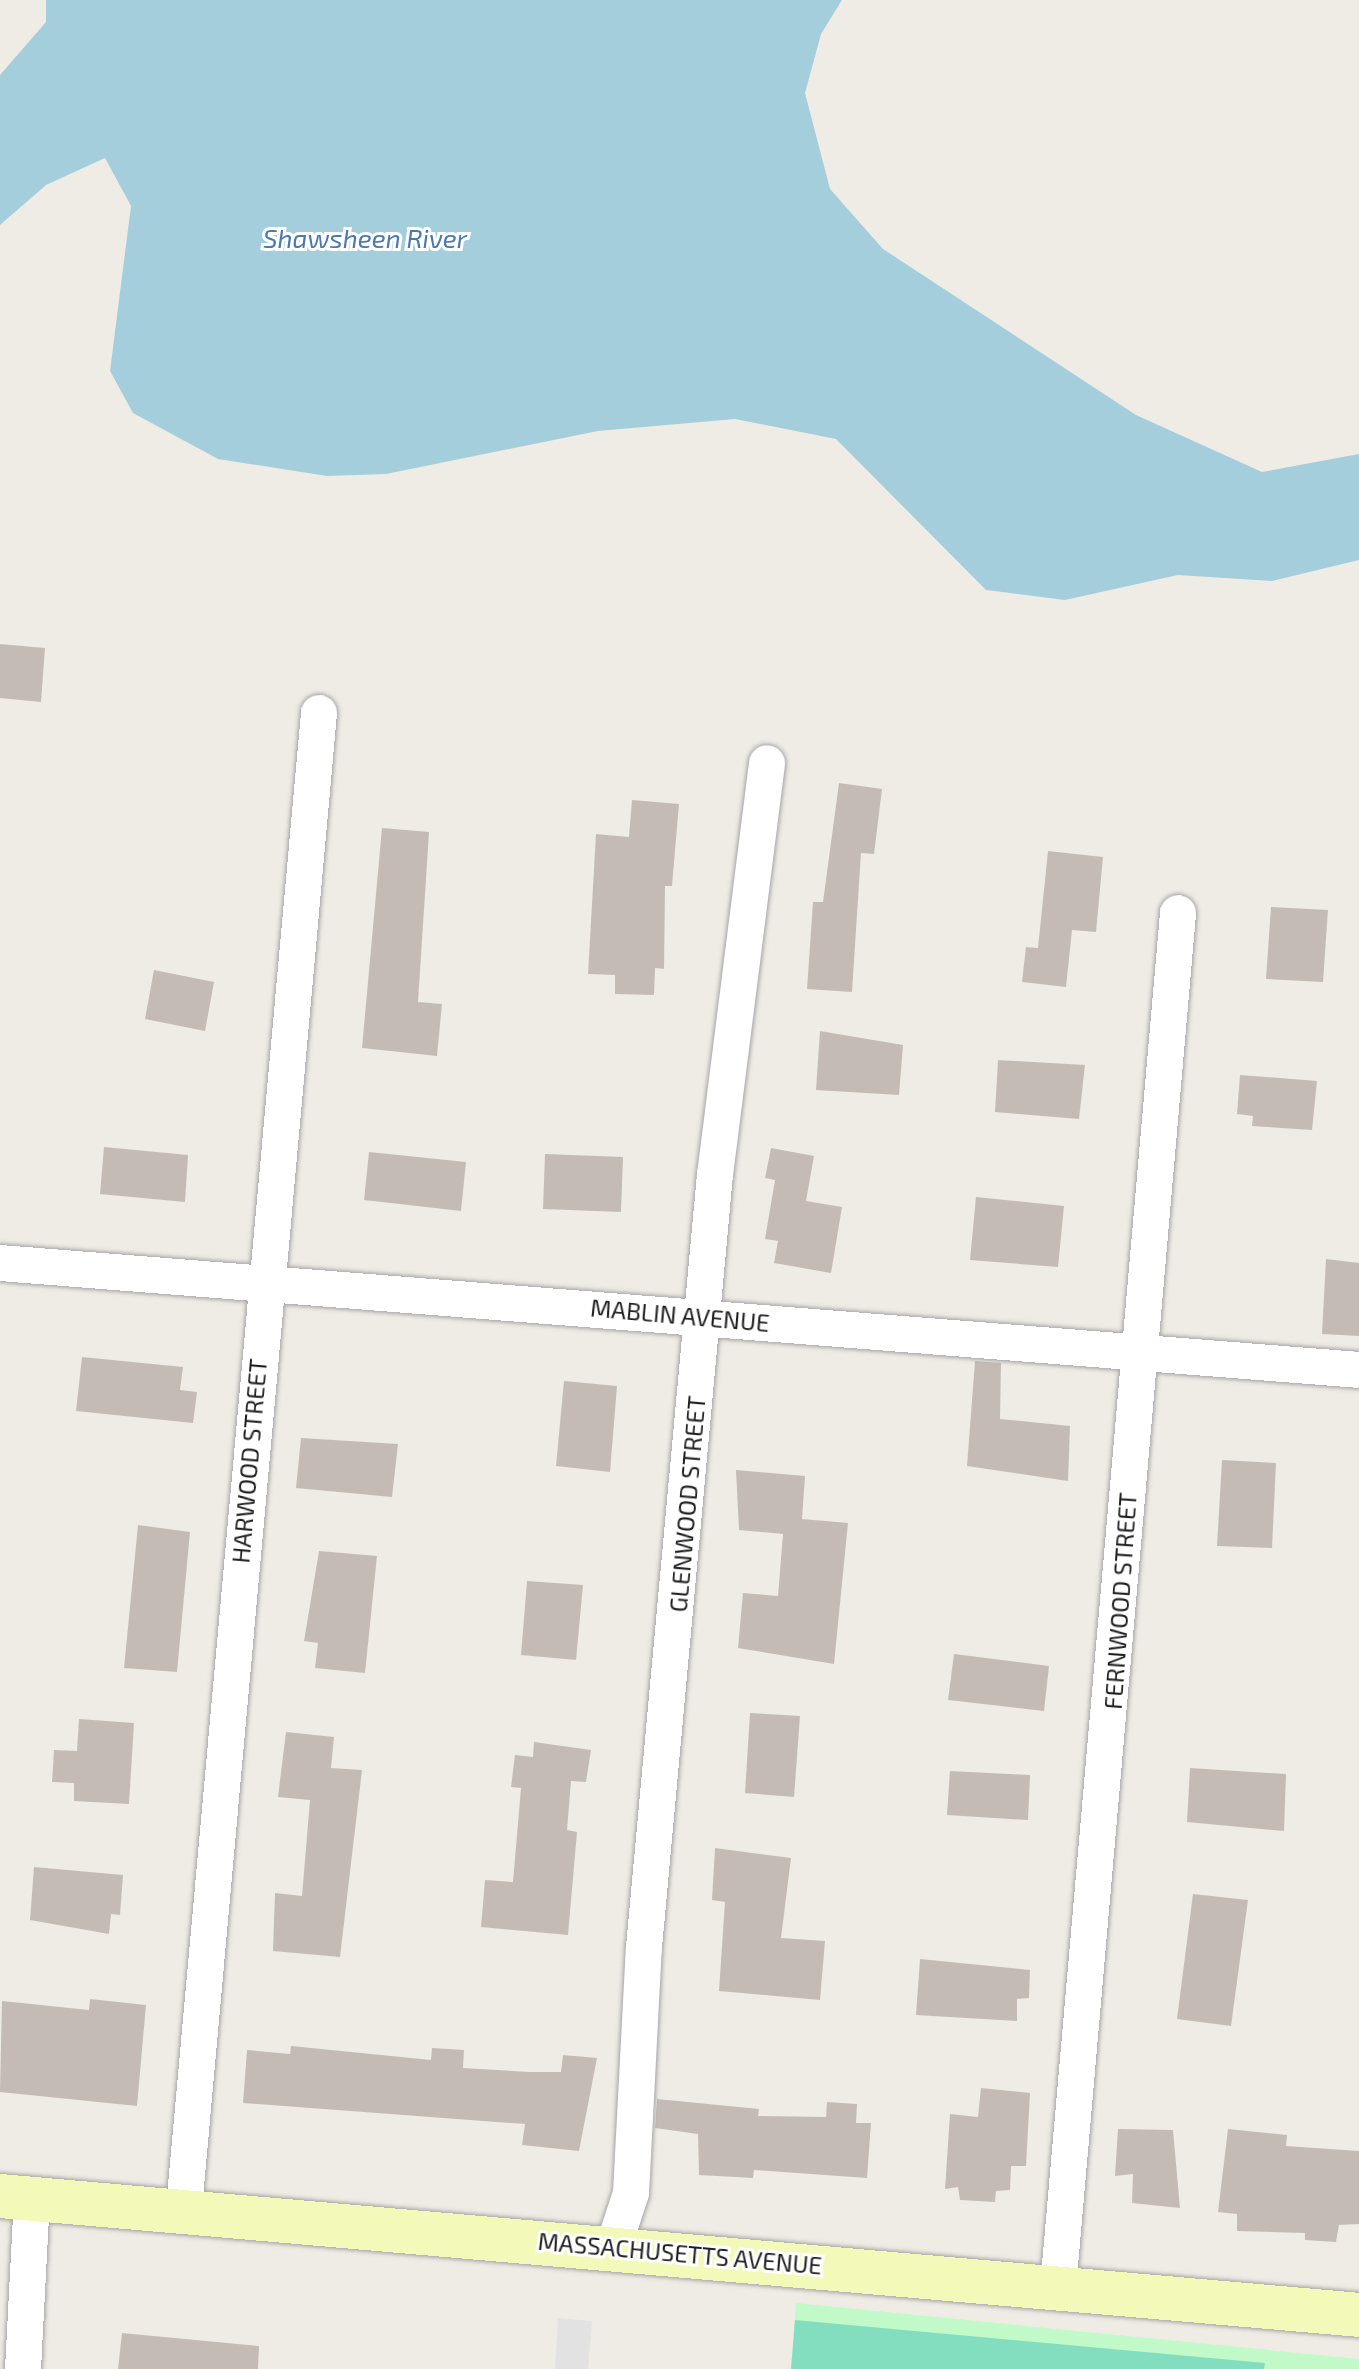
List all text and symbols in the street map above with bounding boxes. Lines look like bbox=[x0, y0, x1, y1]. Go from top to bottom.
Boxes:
water label: Shawsheen River bbox=[263, 222, 467, 254]
street label: MABLIN AVENUE bbox=[589, 1293, 771, 1337]
street label: HARWOOD STREET bbox=[226, 1358, 272, 1564]
street label: GLENWOOD STREET bbox=[663, 1395, 711, 1613]
street label: FERNWOOD STREET bbox=[1098, 1492, 1142, 1710]
street label: MASSACHUSETTS AVENUE bbox=[537, 2226, 823, 2280]

